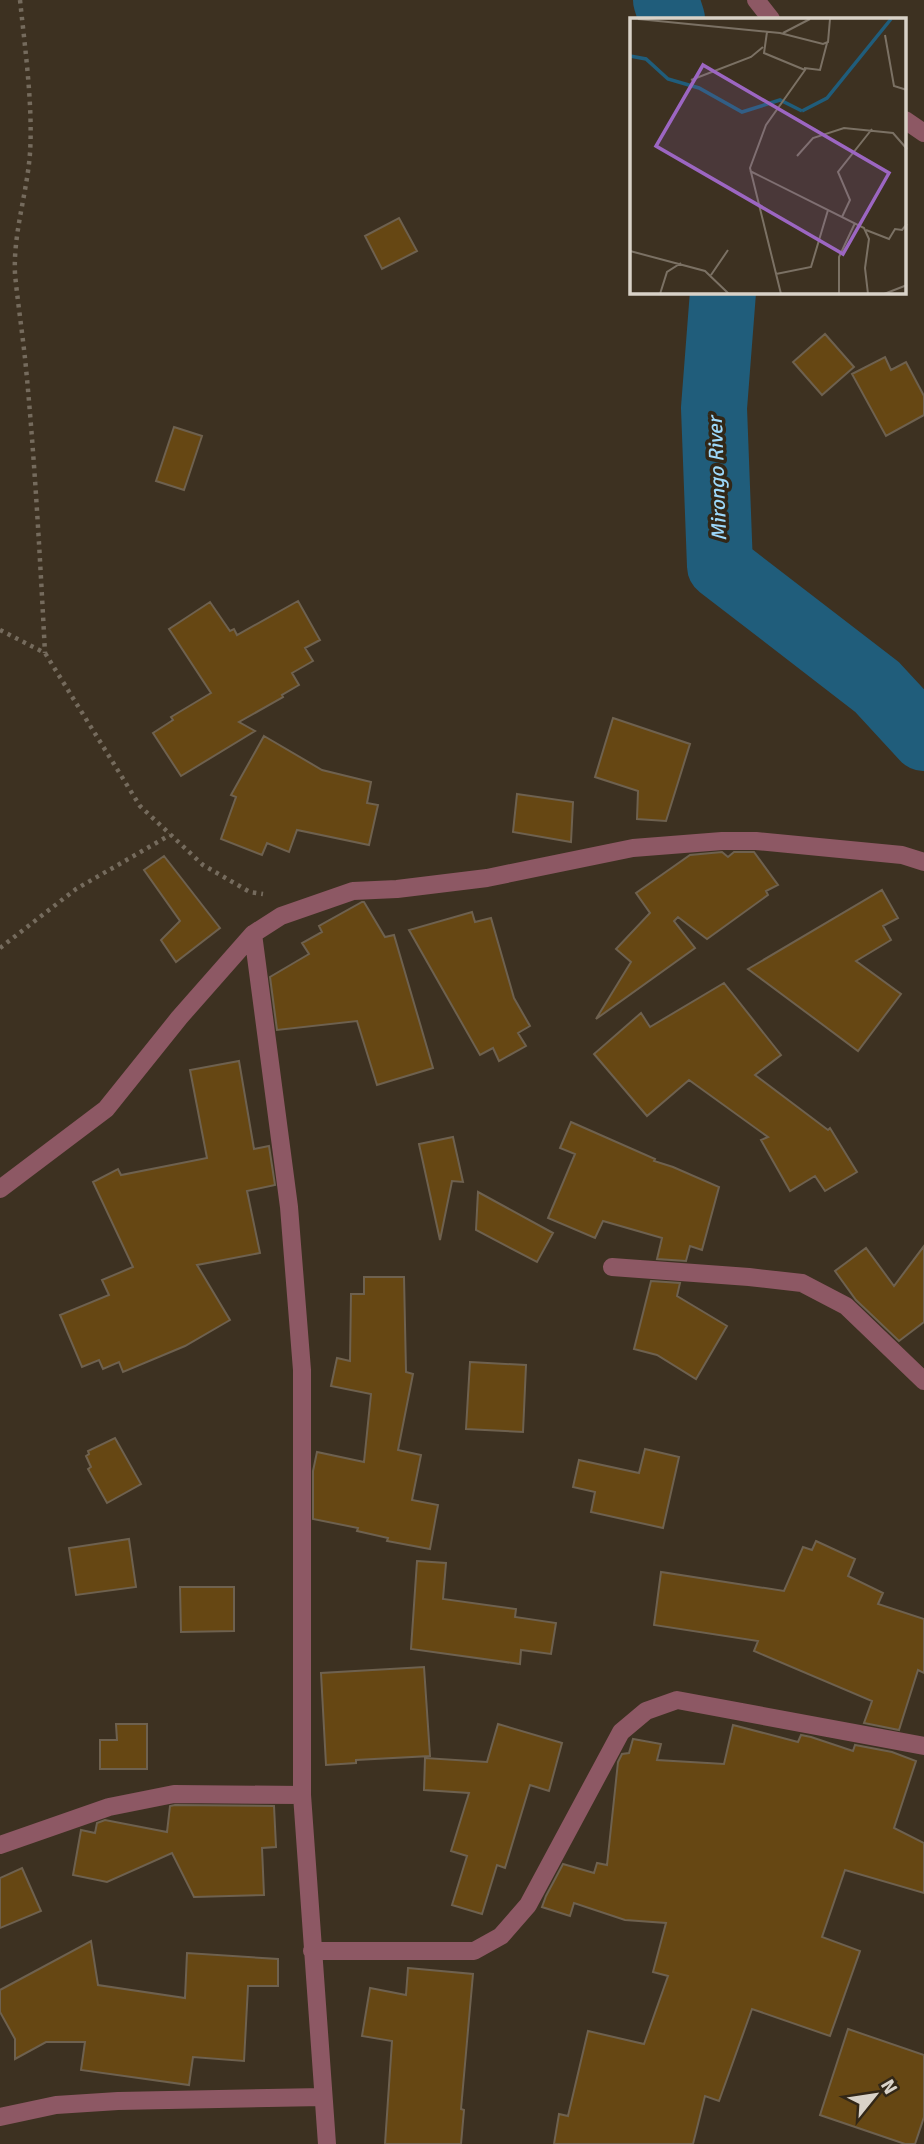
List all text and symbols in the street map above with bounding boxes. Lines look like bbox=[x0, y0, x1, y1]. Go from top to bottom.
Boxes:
inset map bbox=[630, 18, 906, 294]
water label: Mirongo River bbox=[702, 413, 732, 542]
north arrow bbox=[840, 2060, 910, 2130]
text: N bbox=[875, 2075, 903, 2099]

